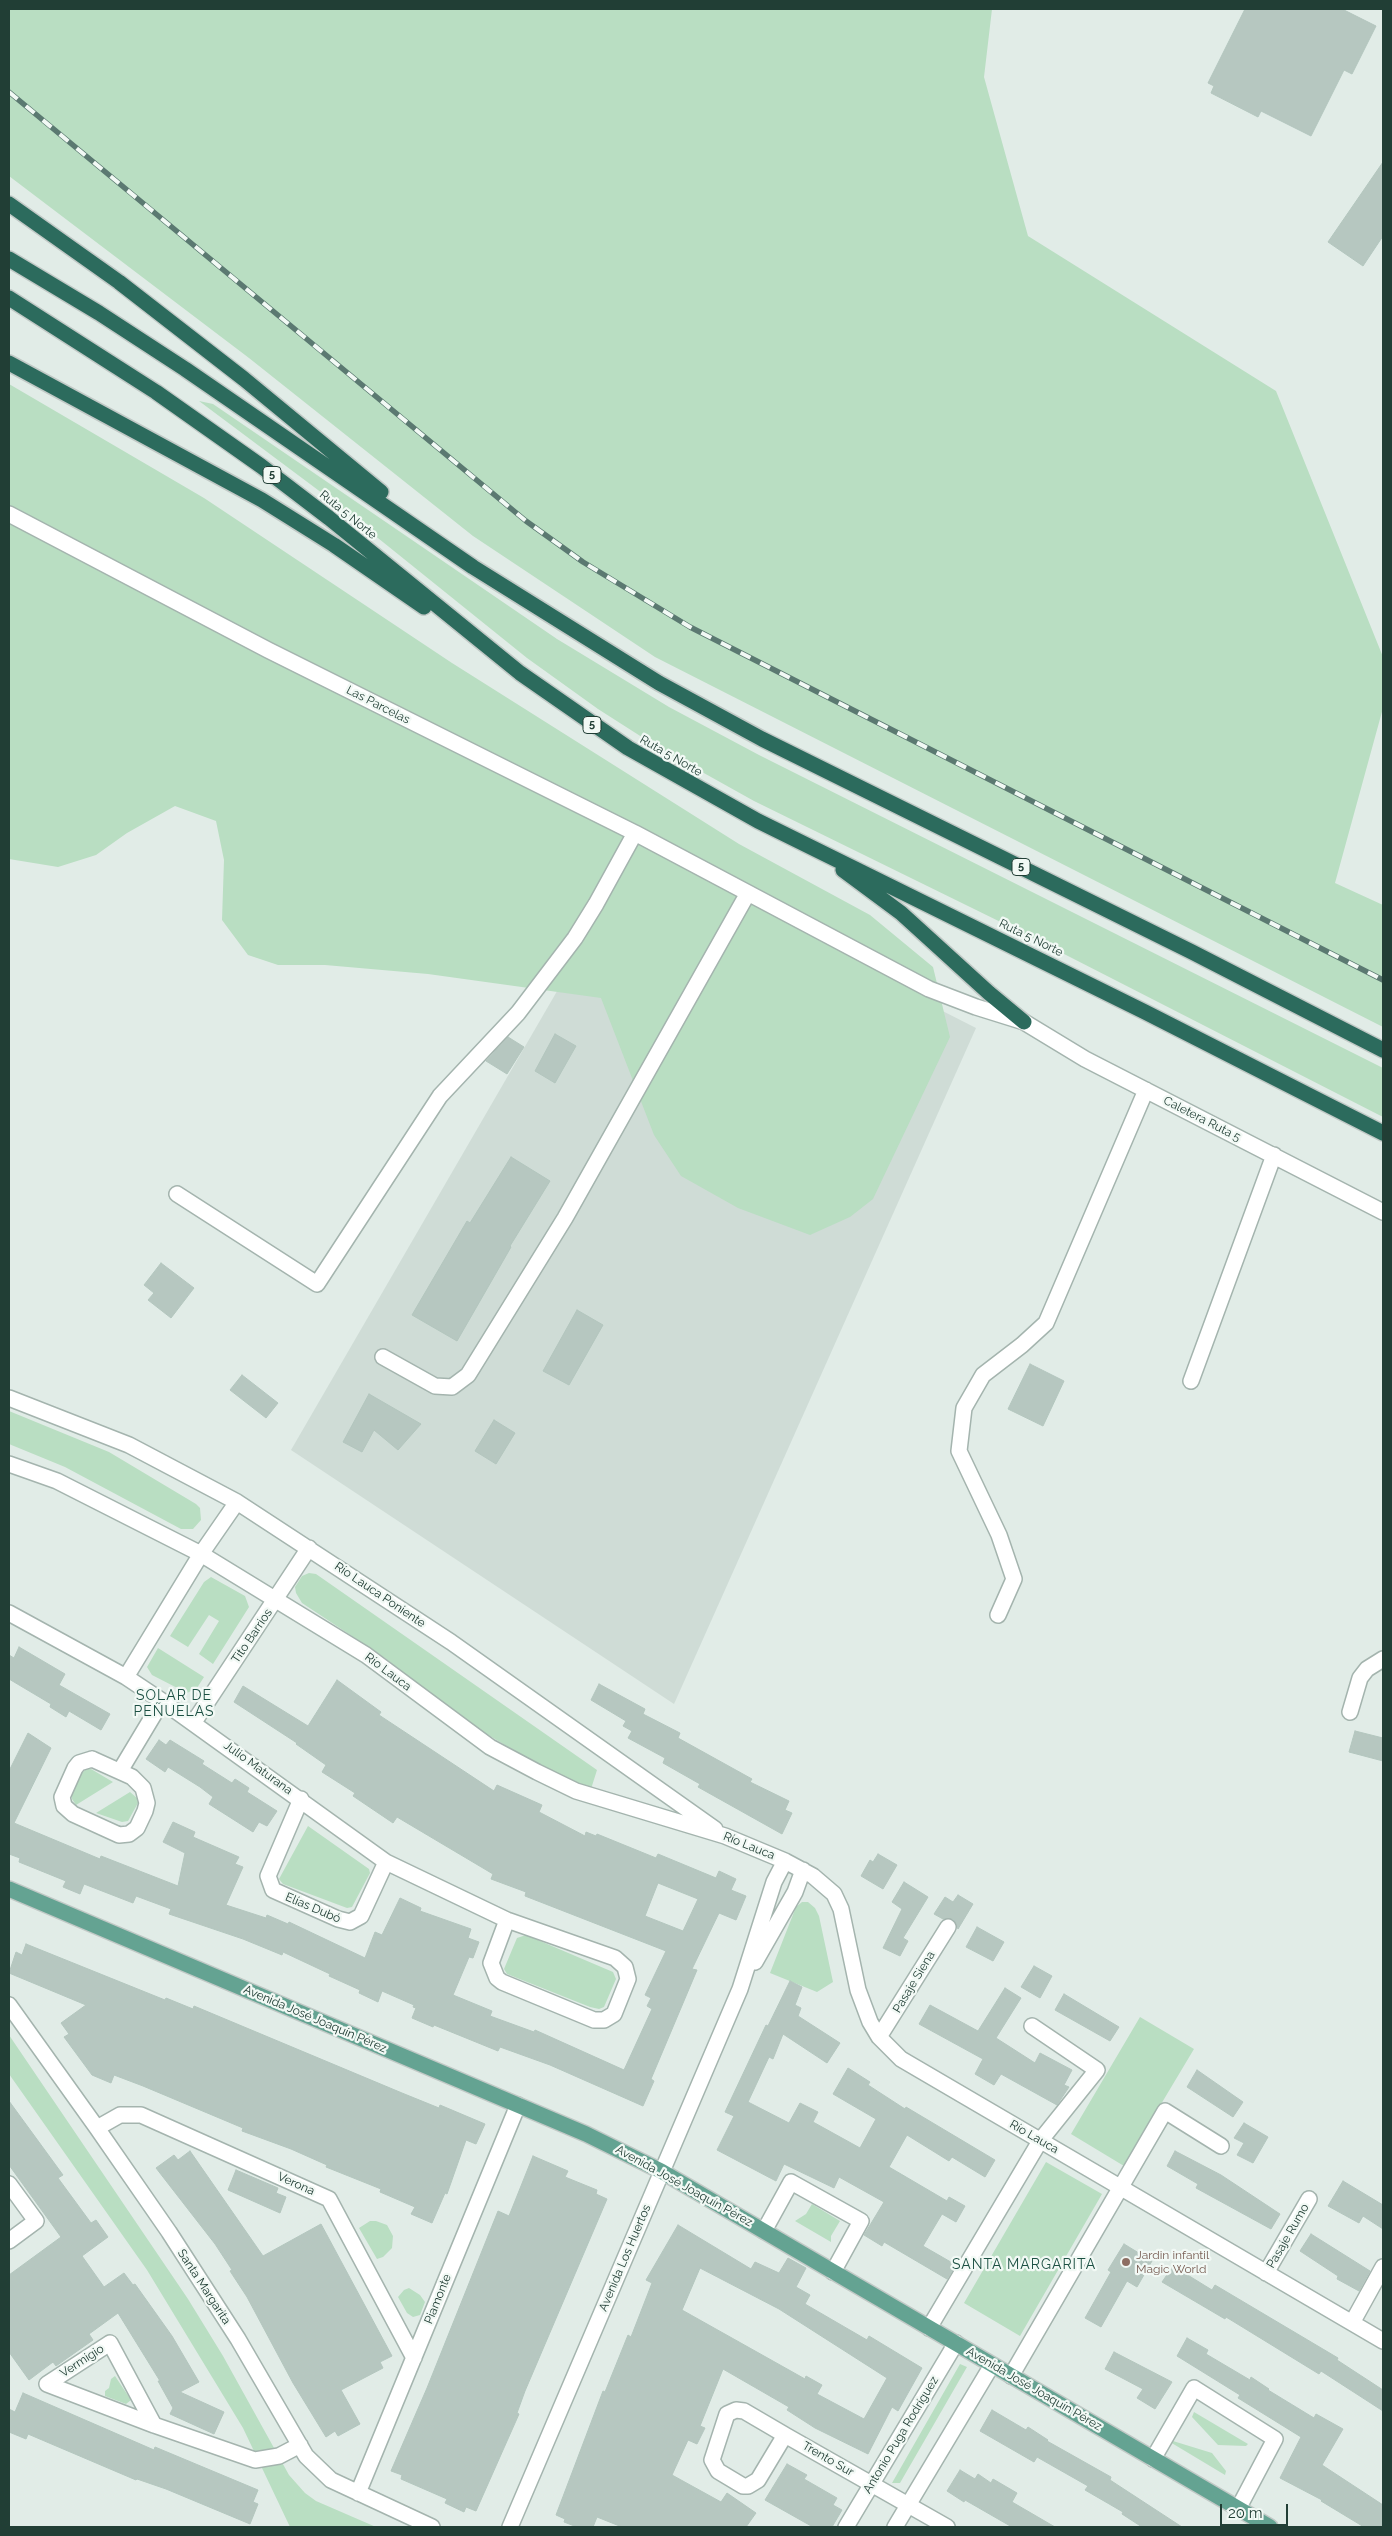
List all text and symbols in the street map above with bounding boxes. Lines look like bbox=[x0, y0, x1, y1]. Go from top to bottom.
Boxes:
road number: 5 bbox=[263, 466, 281, 484]
street label: Ruta 5 Norte bbox=[316, 488, 380, 542]
street label: Las Parcelas bbox=[344, 683, 412, 727]
road number: 5 bbox=[583, 716, 601, 734]
street label: Ruta 5 Norte bbox=[637, 732, 705, 780]
road number: 5 bbox=[1012, 859, 1030, 876]
street label: Ruta 5 Norte bbox=[997, 916, 1065, 960]
street label: Caletera Ruta 5 bbox=[1161, 1093, 1243, 1145]
street label: Río Lauca Poniente bbox=[332, 1559, 428, 1631]
street label: Tito Barrios bbox=[229, 1606, 275, 1666]
street label: Río Lauca bbox=[362, 1650, 414, 1694]
district label: SOLAR DE PEÑUELAS bbox=[132, 1688, 216, 1720]
street label: Julio Maturana bbox=[221, 1738, 295, 1798]
street label: Río Lauca bbox=[721, 1829, 777, 1863]
street label: Elías Dubó bbox=[283, 1890, 343, 1926]
street label: Pasaje Siena bbox=[890, 1948, 938, 2016]
street label: Avenida José Joaquín Pérez bbox=[241, 1982, 389, 2056]
street label: Río Lauca bbox=[1007, 2117, 1061, 2157]
street label: Avenida José Joaquín Pérez bbox=[613, 2142, 755, 2230]
street label: Verona bbox=[275, 2169, 317, 2199]
street label: Pasaje Rumo bbox=[1264, 2201, 1312, 2271]
street label: Avenida Los Huertos bbox=[596, 2202, 654, 2314]
street label: Santa Margarita bbox=[174, 2247, 234, 2327]
place label: Jardin infantil Magic World bbox=[1136, 2248, 1209, 2276]
marker: Jardin infantil Magic World bbox=[1120, 2256, 1132, 2268]
district label: SANTA MARGARITA bbox=[950, 2257, 1098, 2273]
street label: Piamonte bbox=[421, 2272, 455, 2326]
street label: Vermigio bbox=[57, 2342, 107, 2380]
street label: Avenida José Joaquín Pérez bbox=[964, 2344, 1104, 2434]
street label: Antonio Puga Rodríguez bbox=[860, 2374, 942, 2496]
street label: Trento Sur bbox=[800, 2439, 856, 2479]
scale bar bbox=[1222, 2494, 1290, 2526]
text: 20 m bbox=[1228, 2504, 1263, 2522]

